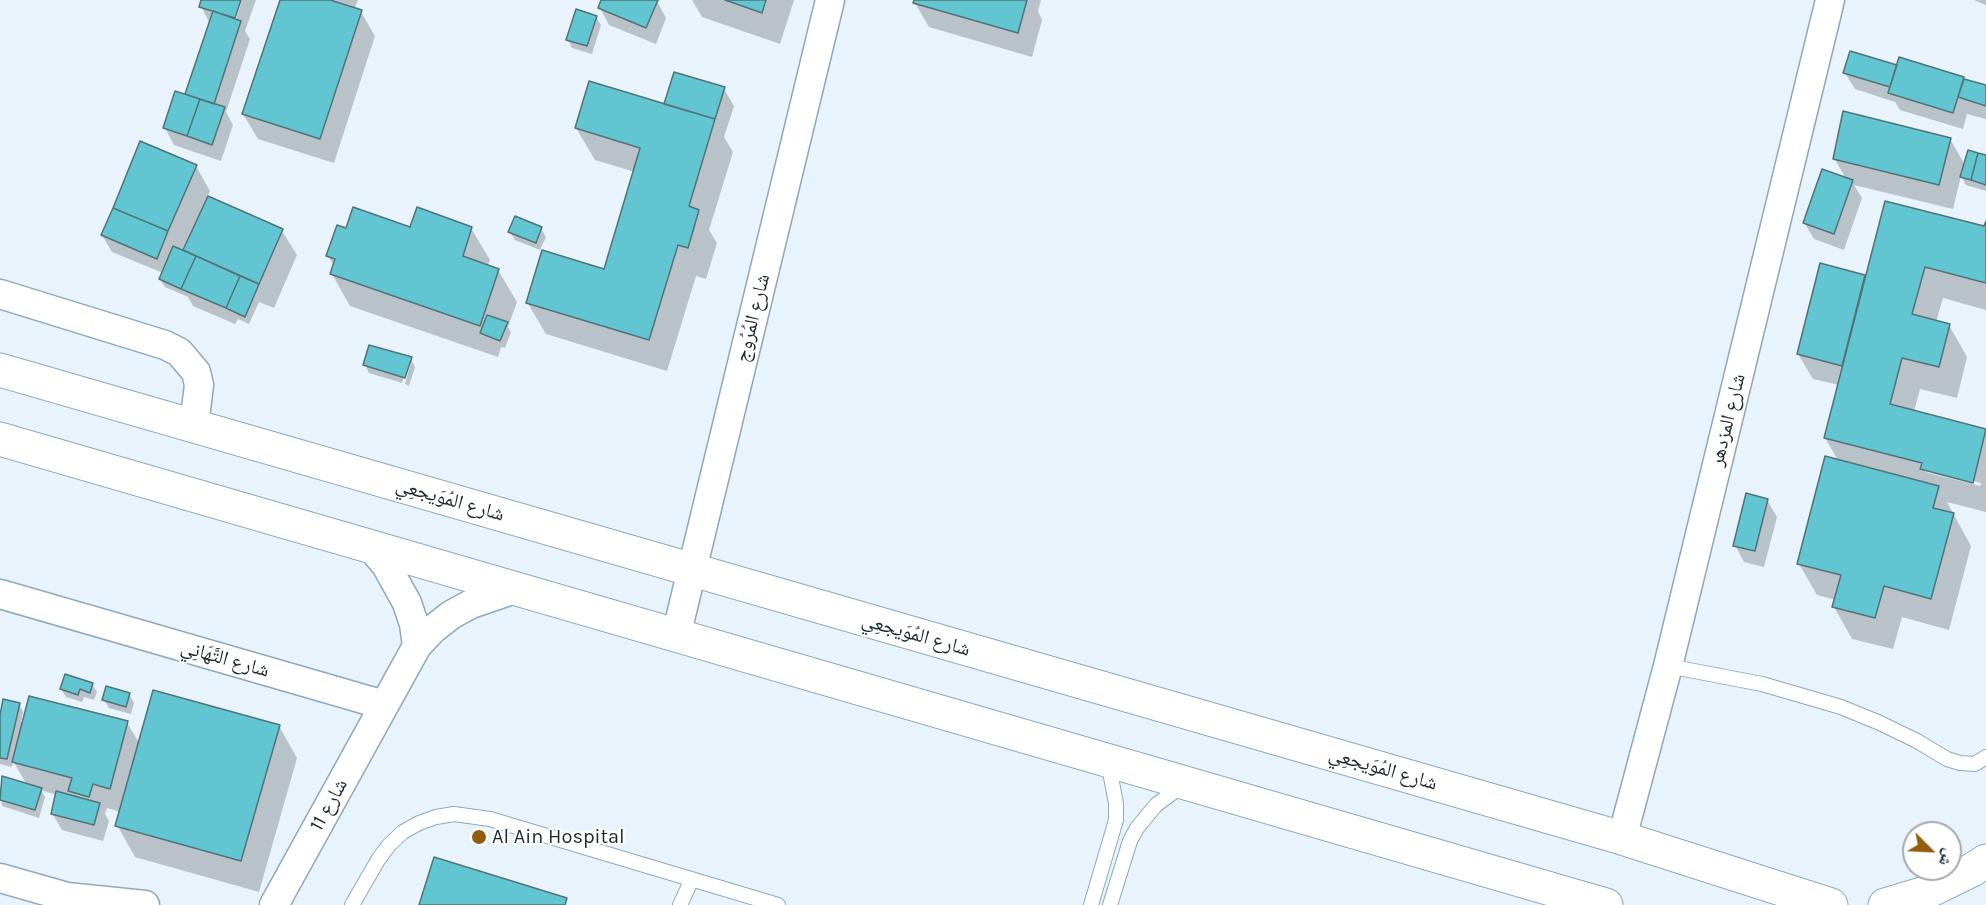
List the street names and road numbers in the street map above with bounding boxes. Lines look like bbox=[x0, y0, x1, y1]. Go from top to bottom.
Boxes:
street label: شارع المُرُوج bbox=[730, 271, 776, 365]
street label: شارع المزدهر bbox=[1705, 371, 1751, 469]
street label: شارع المُوَيجعِي bbox=[393, 473, 507, 527]
street label: شارع المُوَيجعِي bbox=[859, 608, 973, 662]
street label: شارع التَّهَانِي bbox=[178, 635, 272, 683]
street label: شارع المُوَيجعِي bbox=[1326, 742, 1440, 796]
street label: شارع 11 bbox=[305, 775, 353, 835]

